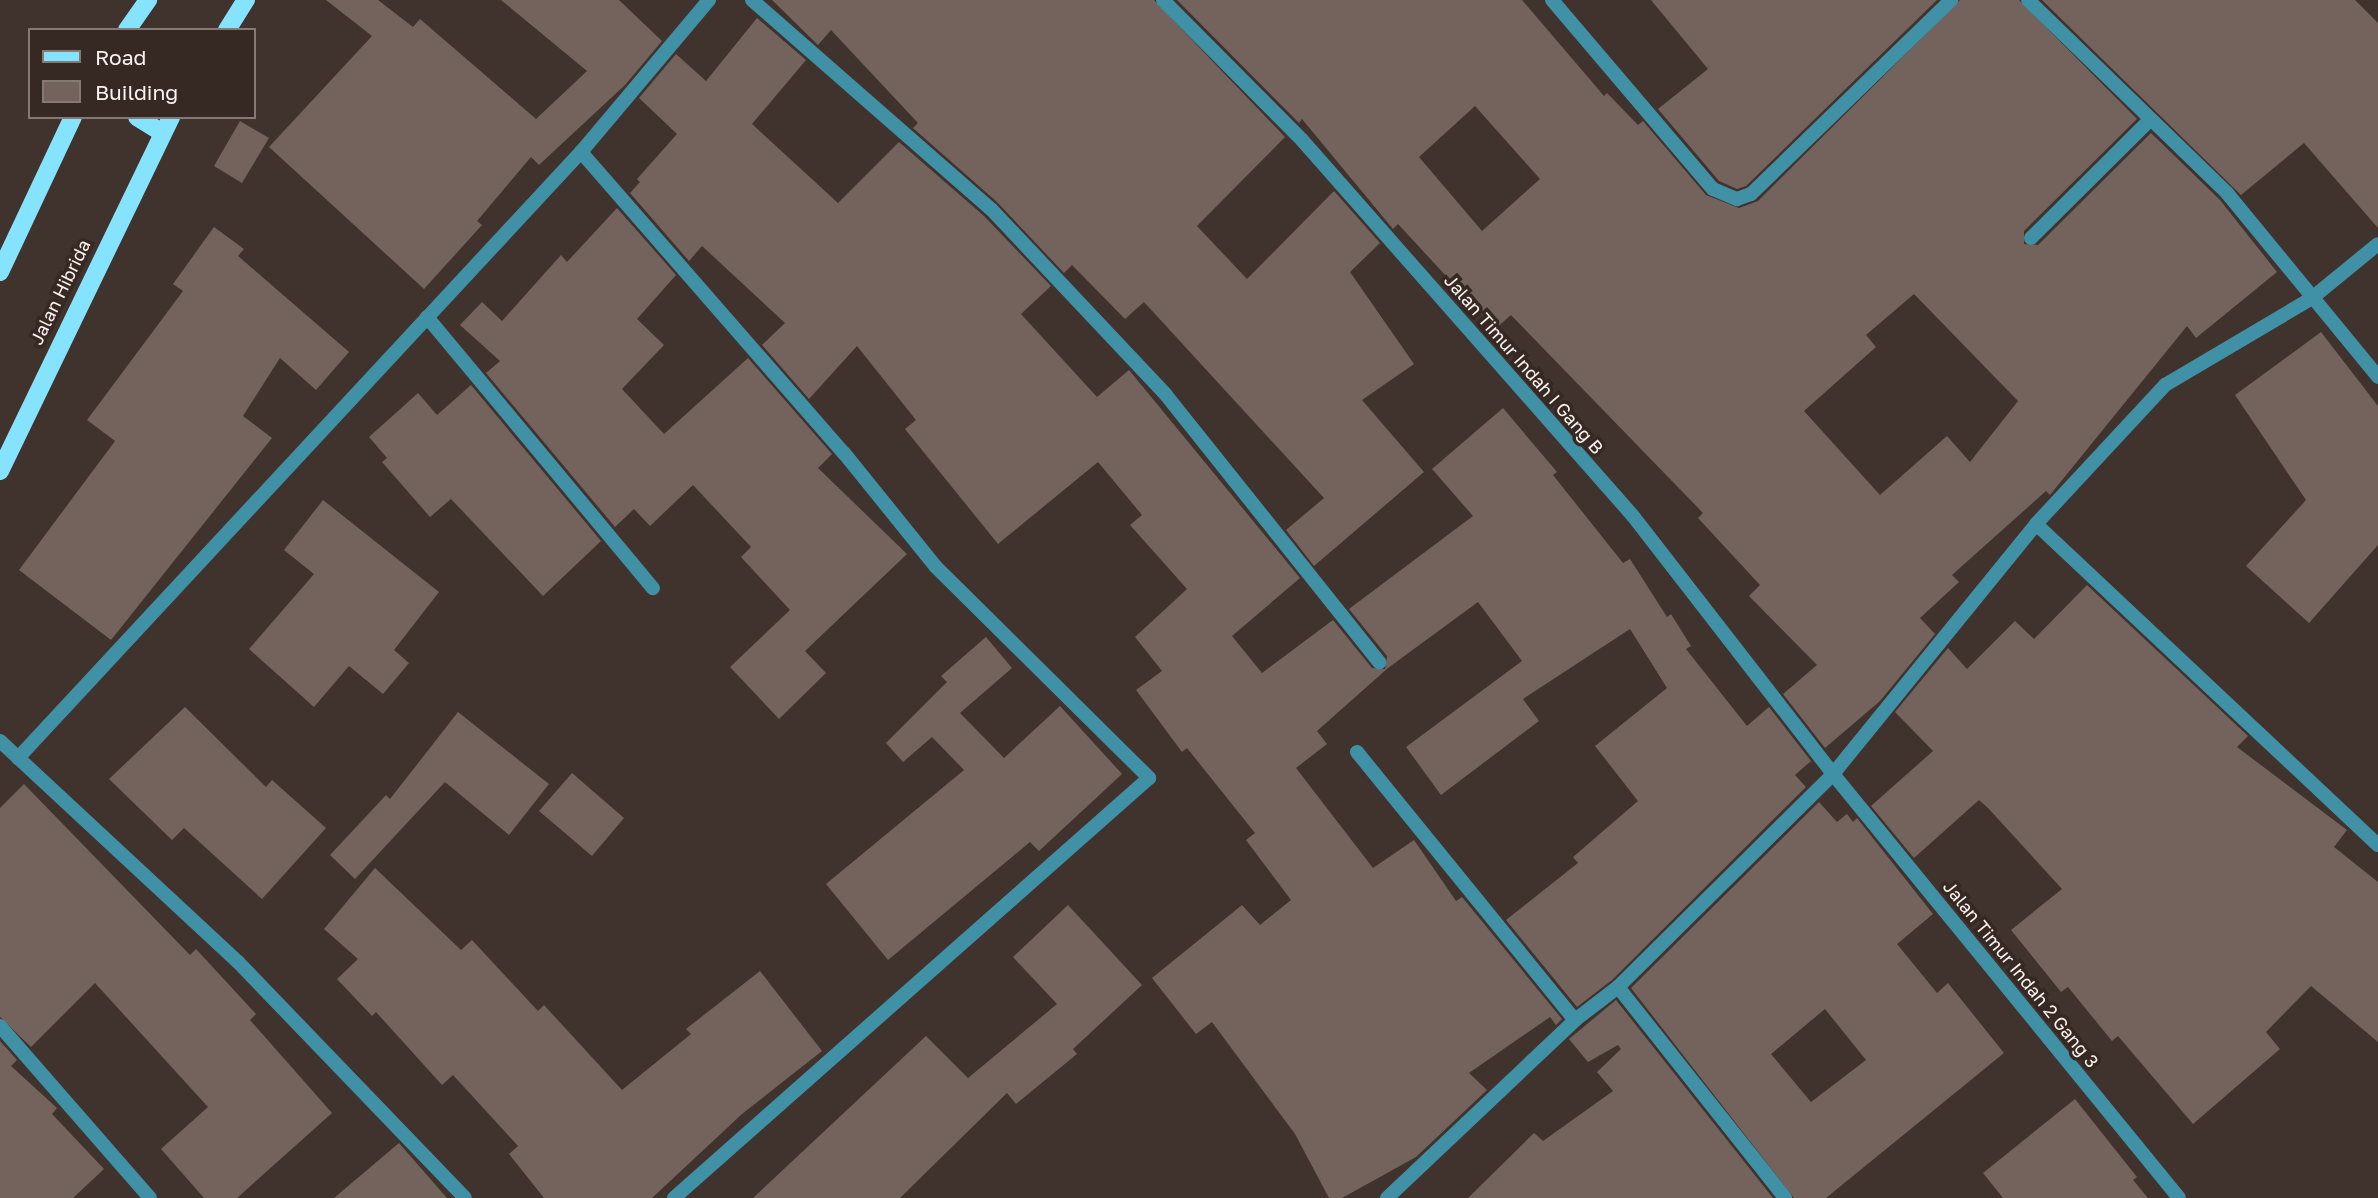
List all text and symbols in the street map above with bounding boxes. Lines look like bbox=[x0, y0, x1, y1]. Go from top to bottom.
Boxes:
legend bbox=[28, 28, 256, 119]
text: Road bbox=[95, 44, 146, 70]
text: Building bbox=[95, 79, 178, 105]
street label: Jalan Hibrida bbox=[25, 236, 95, 348]
street label: Jalan Timur Indah I Gang B bbox=[1440, 270, 1608, 458]
street label: Jalan Timur Indah 2 Gang 3 bbox=[1939, 876, 2103, 1072]

